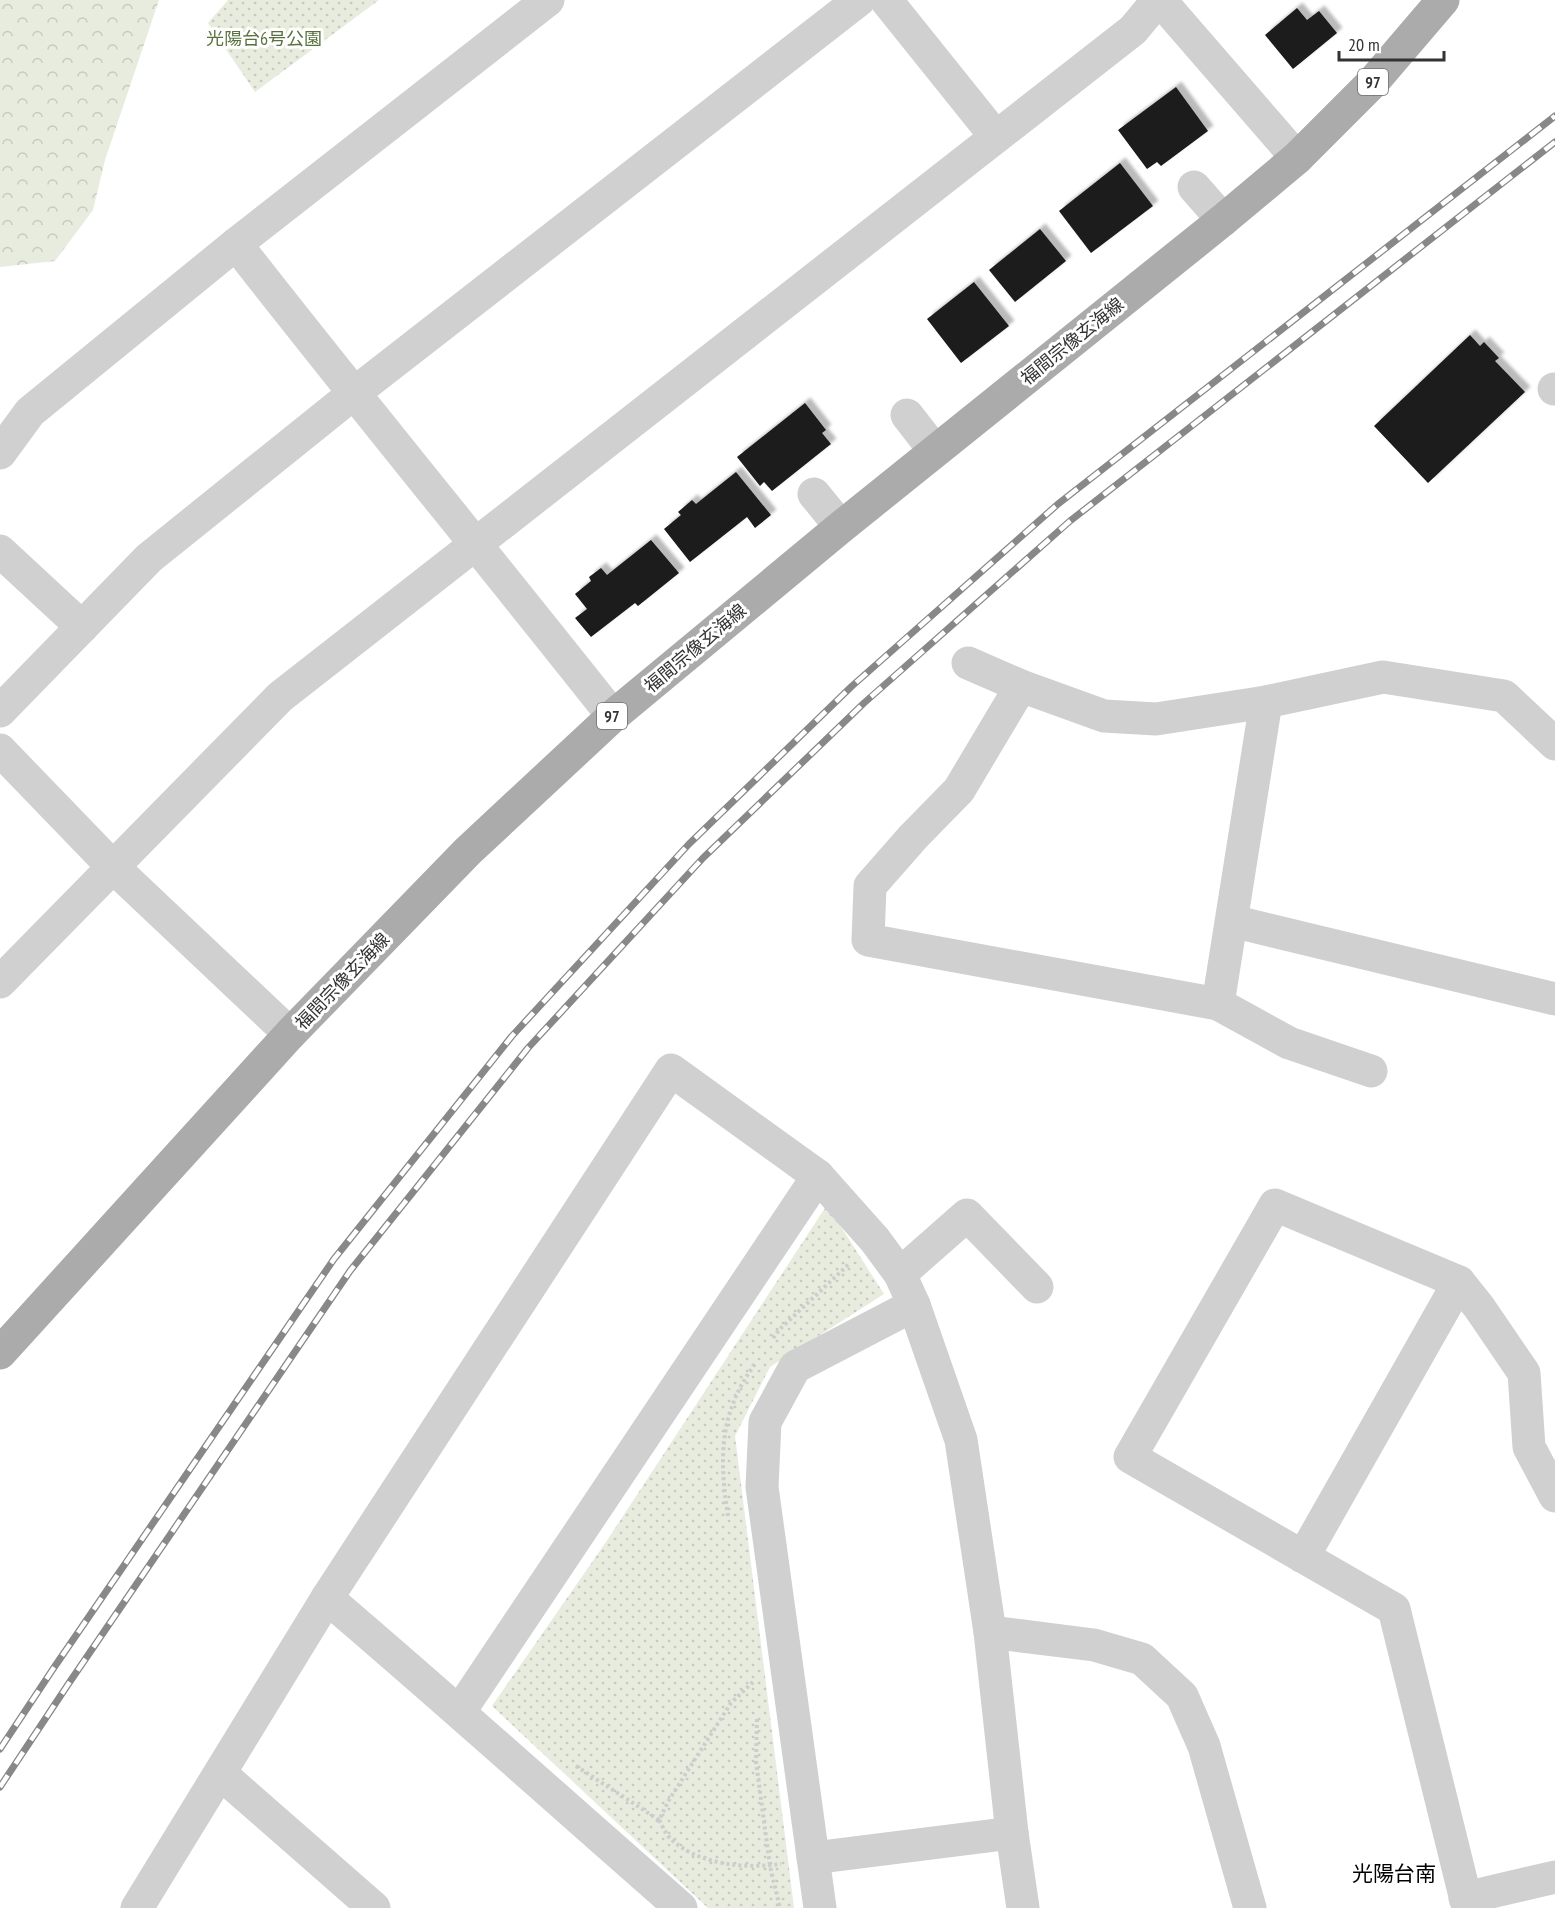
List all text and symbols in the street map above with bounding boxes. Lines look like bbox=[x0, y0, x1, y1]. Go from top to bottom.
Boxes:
scale bar bbox=[1339, 24, 1444, 62]
park label: 光陽台6号公園 bbox=[206, 27, 322, 50]
text: 20 m bbox=[1348, 33, 1380, 56]
road number: 97 bbox=[1358, 69, 1388, 95]
street label: 福間宗像玄海線 bbox=[1016, 292, 1128, 390]
street label: 福間宗像玄海線 bbox=[639, 599, 751, 697]
road number: 97 bbox=[597, 703, 627, 729]
street label: 福間宗像玄海線 bbox=[290, 928, 394, 1034]
district label: 光陽台南 bbox=[1352, 1860, 1436, 1887]

